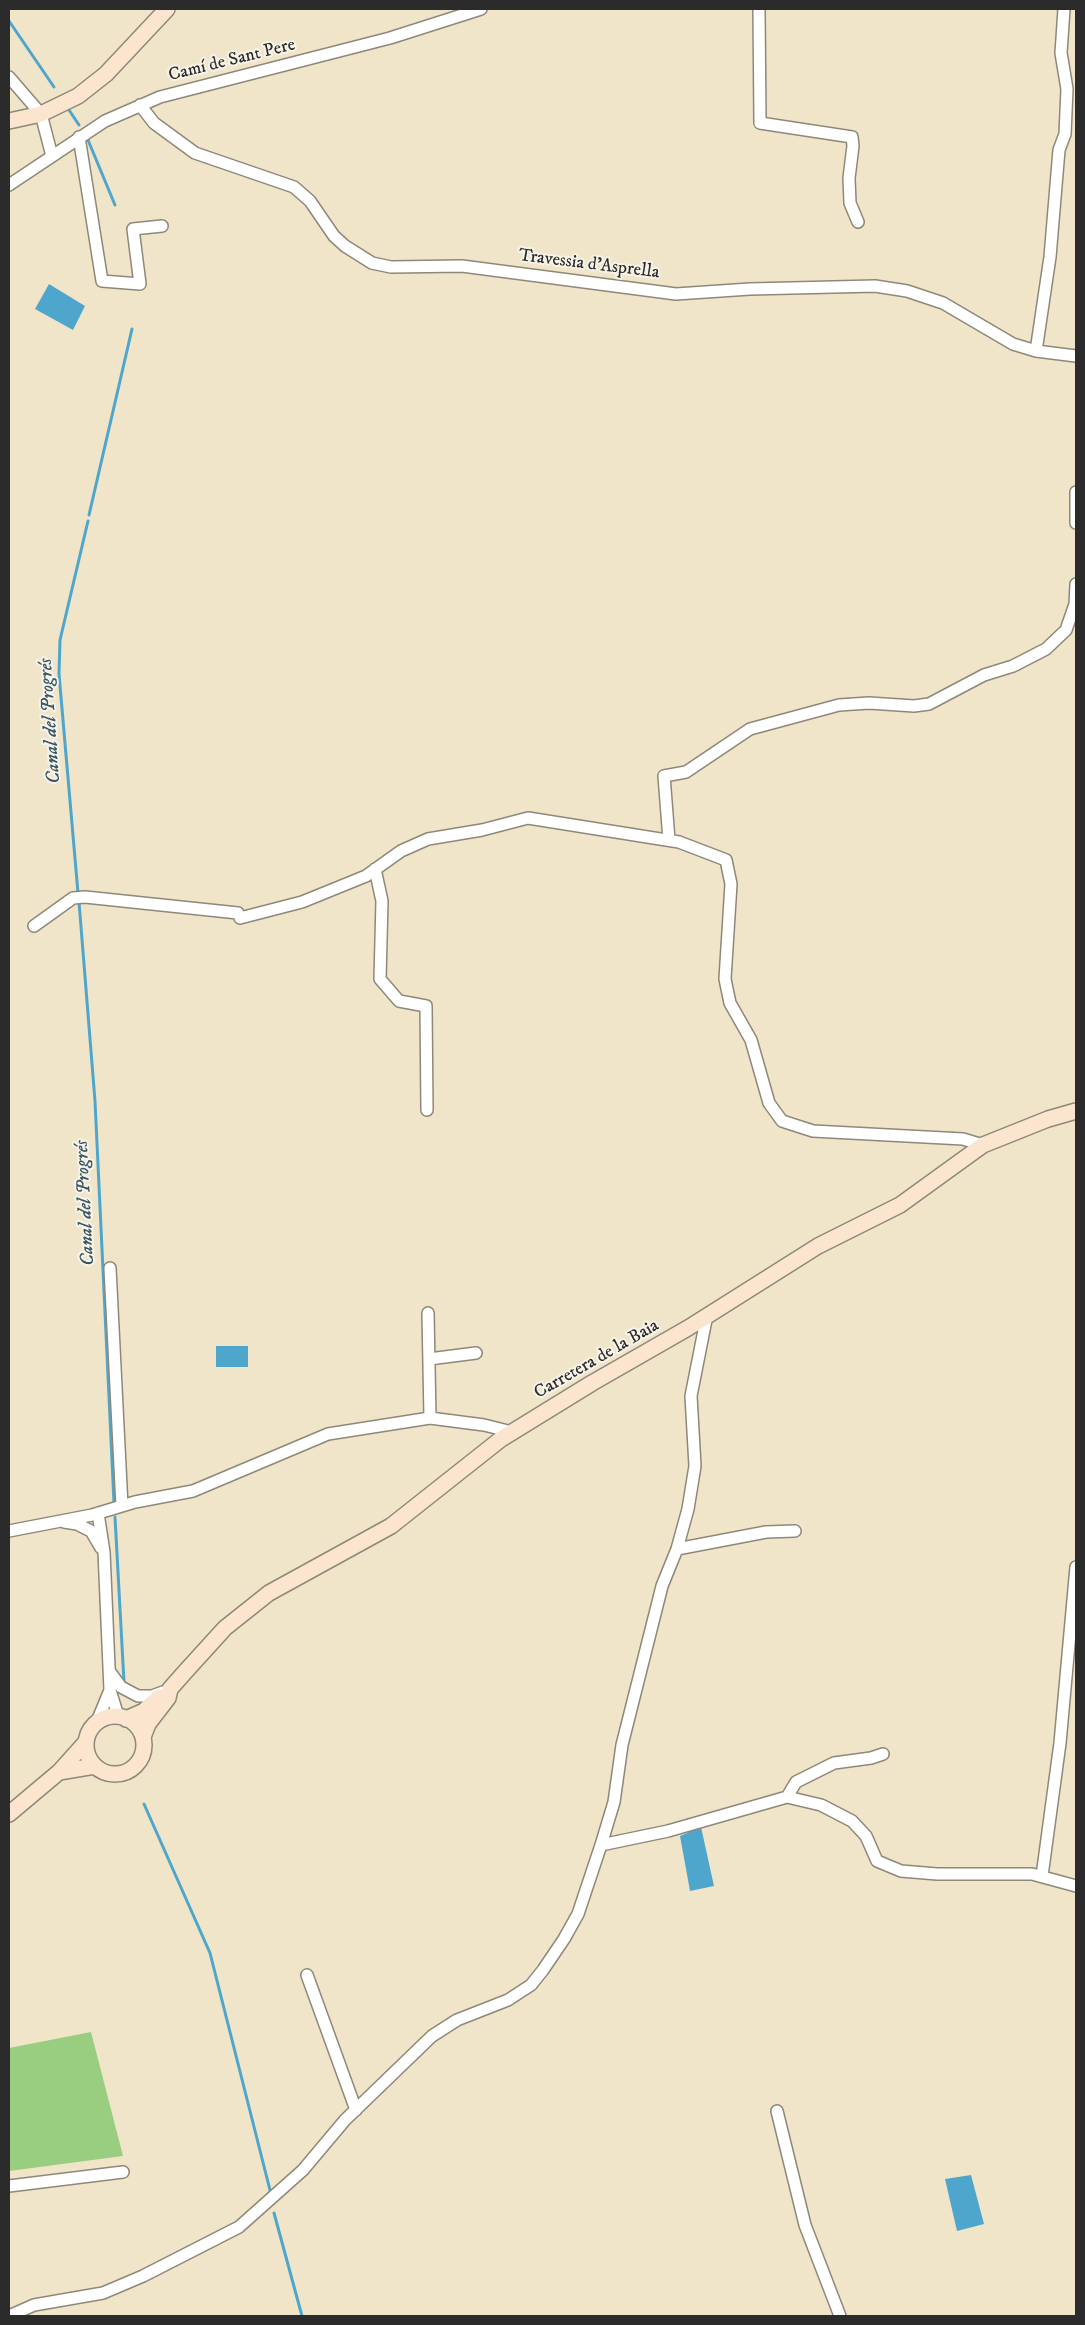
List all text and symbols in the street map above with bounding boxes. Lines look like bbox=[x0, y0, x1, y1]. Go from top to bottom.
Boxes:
street label: Camí de Sant Pere bbox=[166, 35, 298, 87]
street label: Travessia d'Asprella bbox=[517, 246, 661, 284]
water label: Canal del Progrés bbox=[35, 657, 67, 785]
water label: Canal del Progrés bbox=[71, 1139, 101, 1267]
street label: Carretera de la Baia bbox=[531, 1316, 663, 1404]

